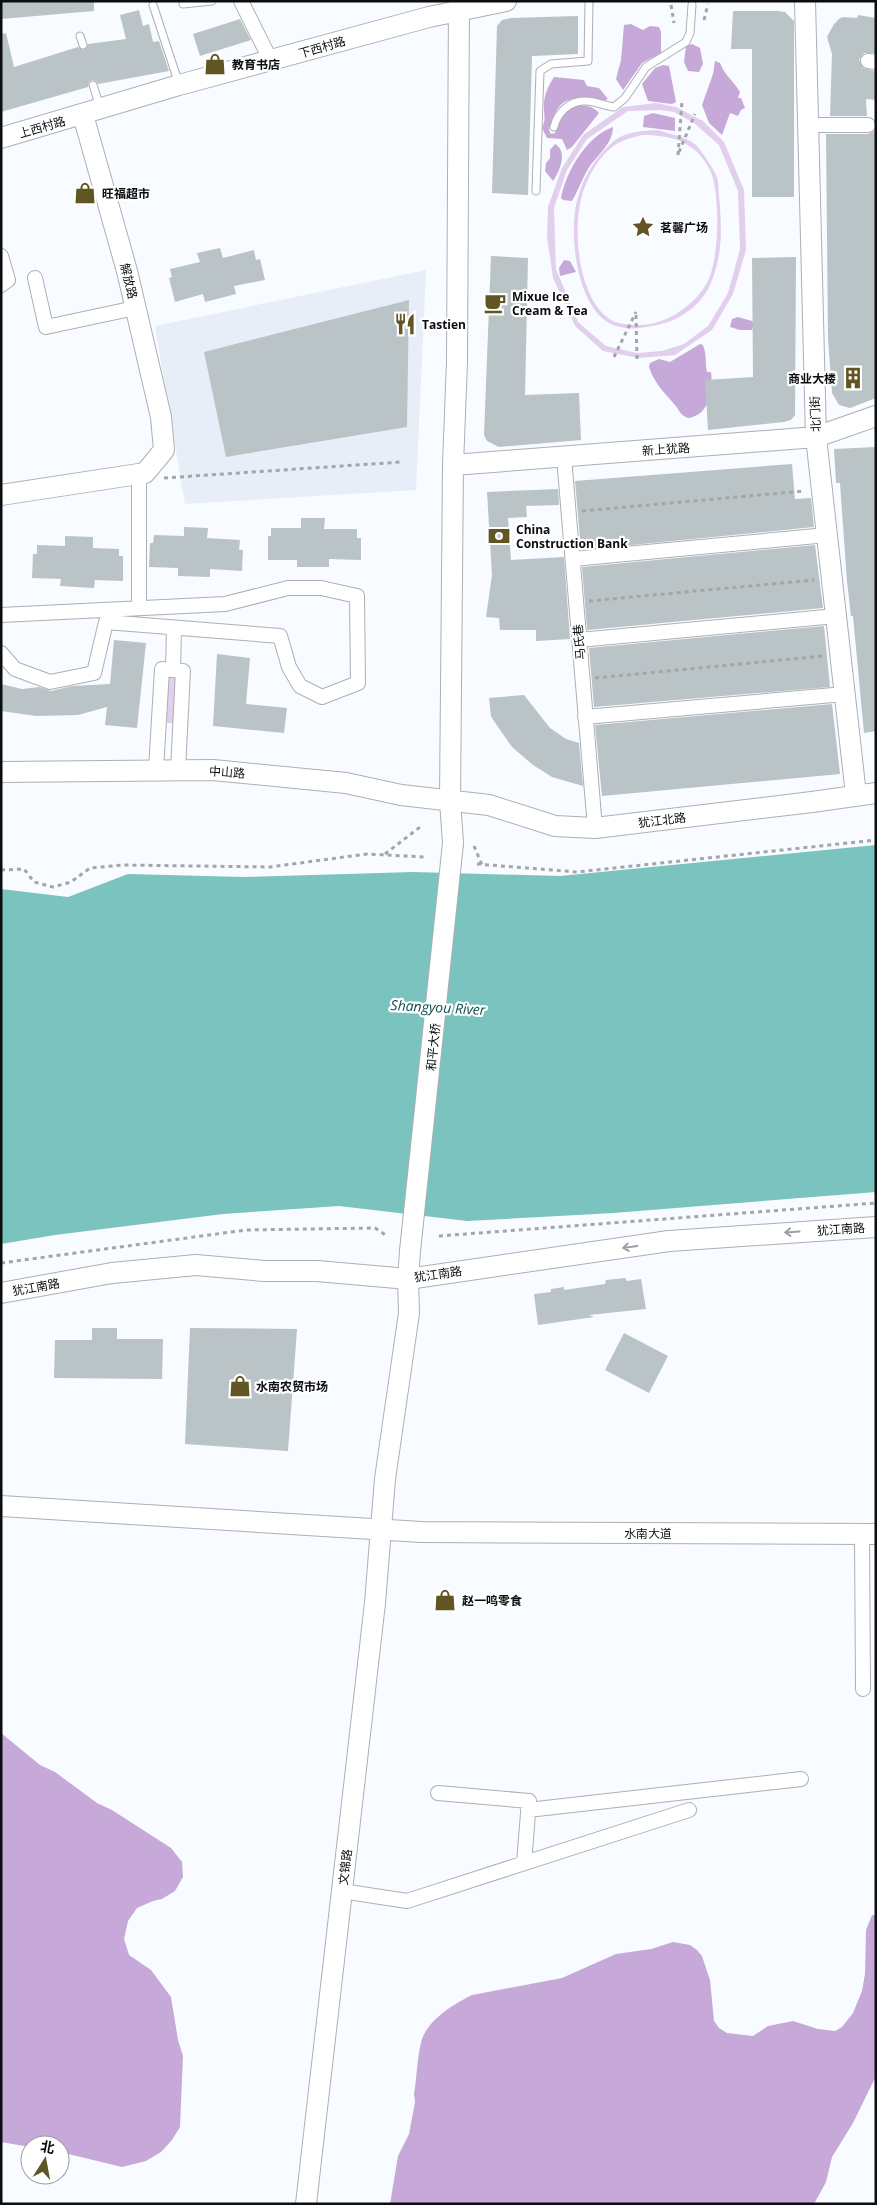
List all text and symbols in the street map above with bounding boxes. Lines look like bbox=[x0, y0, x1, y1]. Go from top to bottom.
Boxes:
street label: 下西村路 bbox=[297, 32, 347, 62]
shop icon: 教育书店 bbox=[202, 51, 228, 77]
place label: 教育书店 bbox=[232, 56, 280, 73]
street label: 上西村路 bbox=[17, 112, 67, 142]
shop icon: 旺福超市 bbox=[72, 180, 98, 206]
place label: 旺福超市 bbox=[102, 185, 150, 202]
place icon: 茗馨广场 bbox=[630, 214, 656, 240]
place label: 茗馨广场 bbox=[660, 219, 708, 236]
street label: 解放路 bbox=[116, 261, 142, 301]
place label: Mixue Ice Cream & Tea bbox=[512, 288, 588, 319]
cafe icon: Mixue Ice Cream & Tea bbox=[482, 290, 508, 316]
restaurant icon: Tastien bbox=[392, 311, 418, 337]
place label: Tastien bbox=[422, 316, 466, 333]
building icon: 商业大楼 bbox=[840, 365, 866, 391]
place label: 商业大楼 bbox=[788, 370, 836, 387]
street label: 北门街 bbox=[806, 396, 824, 432]
street label: 新上犹路 bbox=[641, 439, 691, 459]
place label: China Construction Bank bbox=[516, 521, 628, 552]
bank icon: China Construction Bank bbox=[486, 523, 512, 549]
street label: 马氏巷 bbox=[569, 623, 589, 661]
street label: 中山路 bbox=[208, 762, 246, 782]
street label: 犹江北路 bbox=[637, 809, 687, 831]
water label: Shangyou River bbox=[390, 995, 486, 1019]
street label: 和平大桥 bbox=[422, 1022, 444, 1072]
street label: 犹江南路 bbox=[816, 1219, 866, 1239]
one-way arrow bbox=[784, 1228, 800, 1237]
one-way arrow bbox=[623, 1242, 639, 1252]
street label: 犹江南路 bbox=[413, 1262, 463, 1286]
street label: 犹江南路 bbox=[11, 1274, 61, 1300]
shop icon: 水南农贸市场 bbox=[227, 1373, 253, 1399]
place label: 水南农贸市场 bbox=[256, 1378, 328, 1395]
street label: 水南大道 bbox=[624, 1525, 672, 1542]
shop icon: 赵一鸣零食 bbox=[432, 1587, 458, 1613]
place label: 赵一鸣零食 bbox=[462, 1592, 522, 1609]
street label: 文锦路 bbox=[334, 1848, 356, 1886]
north arrow bbox=[20, 2135, 70, 2185]
text: 北 bbox=[39, 2136, 56, 2157]

